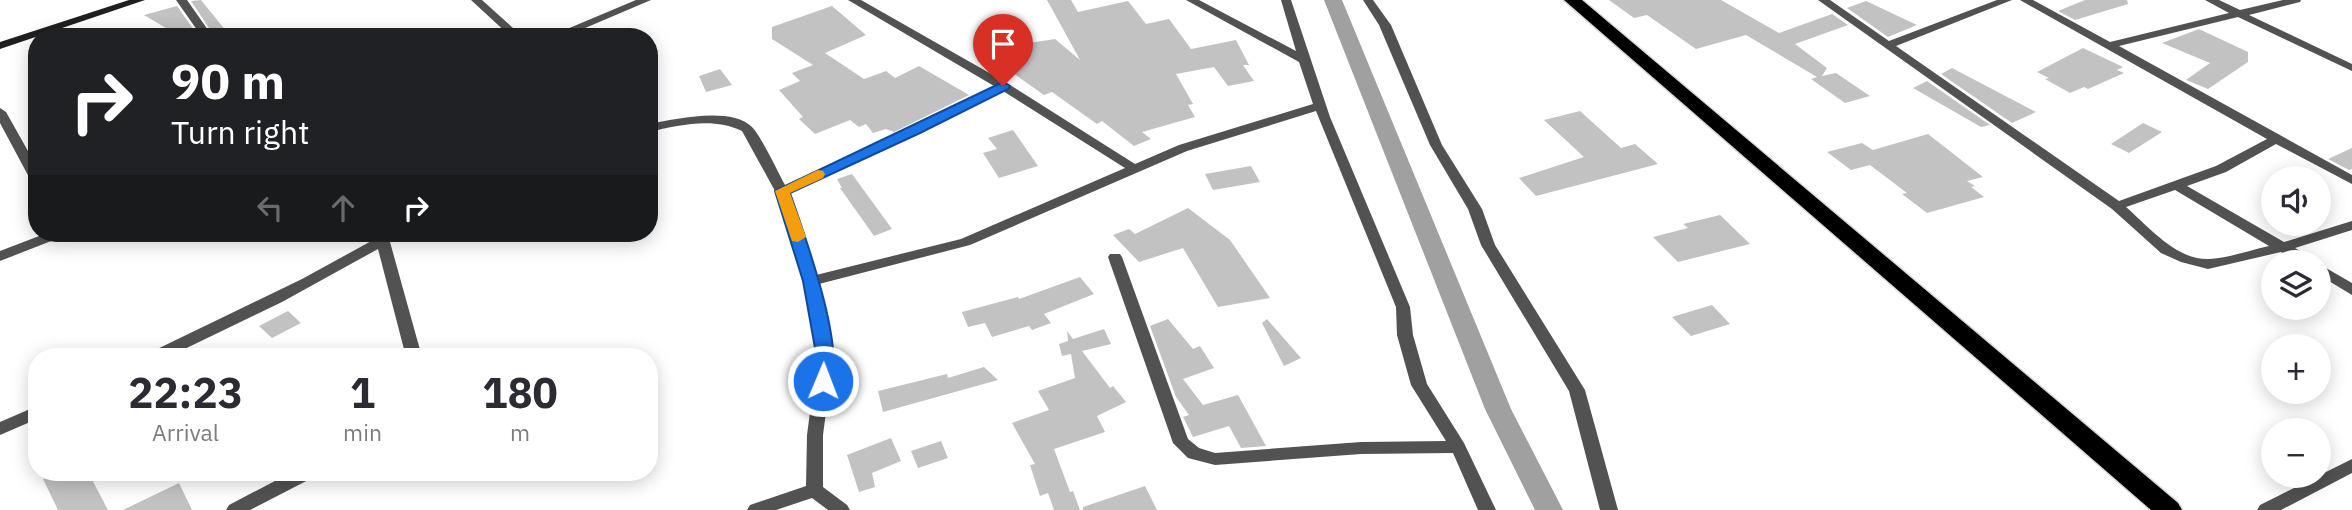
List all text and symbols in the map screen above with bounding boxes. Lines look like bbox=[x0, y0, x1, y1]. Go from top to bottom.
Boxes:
pin bbox=[973, 14, 1033, 86]
icon: arrive bbox=[984, 25, 1022, 63]
text: 90 m bbox=[171, 49, 285, 112]
icon: right bbox=[56, 56, 147, 147]
text: Turn right bbox=[171, 111, 309, 153]
map controls bbox=[2261, 166, 2331, 488]
button: sound bbox=[2261, 166, 2331, 236]
icon: left bbox=[251, 189, 289, 227]
icon: ahead bbox=[324, 189, 362, 227]
icon: right bbox=[397, 189, 435, 227]
button: layers bbox=[2261, 250, 2331, 320]
button: + bbox=[2261, 334, 2331, 404]
position arrow bbox=[786, 344, 860, 418]
text: 22:23 bbox=[128, 365, 243, 420]
text: 1 bbox=[350, 365, 375, 420]
text: 180 bbox=[482, 365, 558, 420]
text: Arrival bbox=[152, 417, 219, 447]
text: min bbox=[343, 417, 382, 447]
text: m bbox=[510, 417, 530, 447]
button: − bbox=[2261, 418, 2331, 488]

